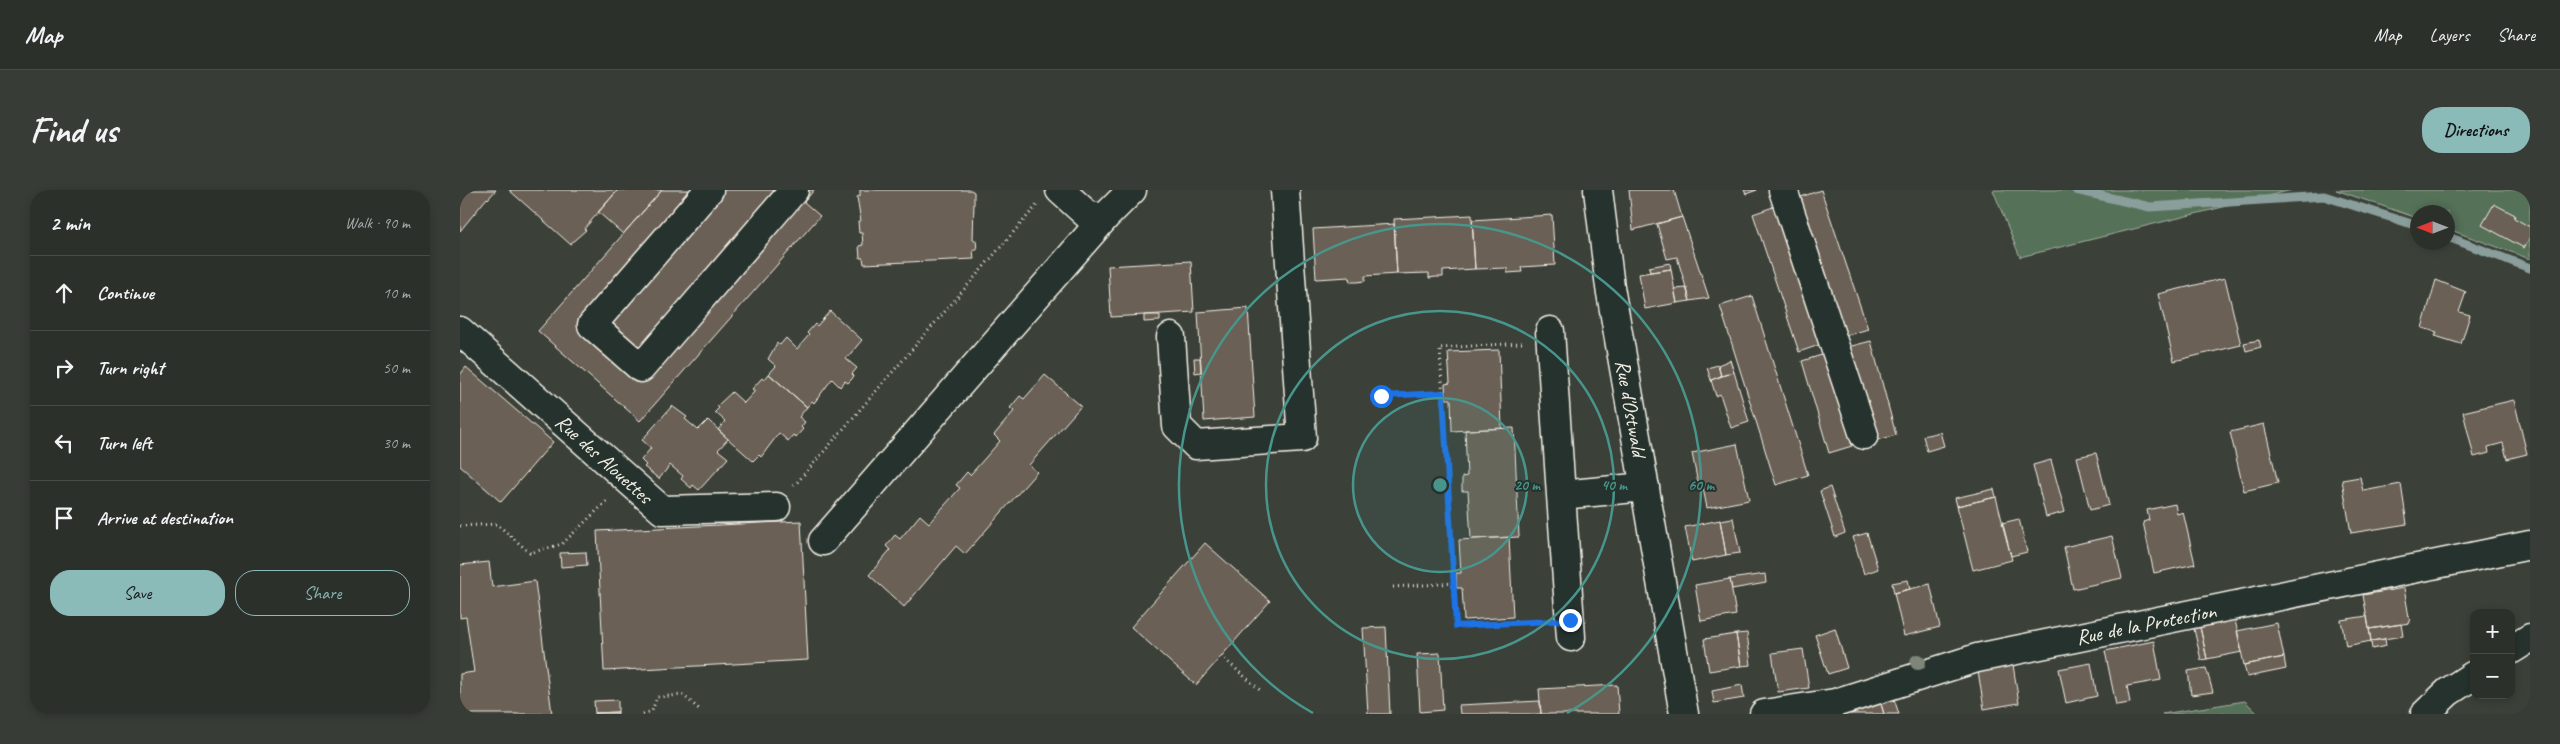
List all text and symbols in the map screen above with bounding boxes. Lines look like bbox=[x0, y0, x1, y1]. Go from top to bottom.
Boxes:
text: Map bbox=[25, 20, 62, 50]
text: Map bbox=[2374, 24, 2402, 46]
text: Layers bbox=[2430, 24, 2469, 46]
text: Share bbox=[2497, 24, 2535, 46]
button: Directions bbox=[2422, 107, 2530, 153]
text: Find us bbox=[30, 108, 117, 153]
north arrow bbox=[2410, 205, 2455, 250]
text: 2 min bbox=[50, 210, 90, 236]
text: Walk · 90 m bbox=[345, 213, 410, 233]
icon: ahead bbox=[50, 279, 78, 307]
text: Continue bbox=[97, 281, 154, 305]
text: 10 m bbox=[383, 283, 410, 303]
icon: right bbox=[50, 354, 78, 382]
text: Turn right bbox=[97, 356, 164, 380]
text: 50 m bbox=[383, 358, 410, 378]
street label: Rue d'Ostwald bbox=[1610, 358, 1653, 462]
route start bbox=[1370, 385, 1393, 408]
street label: Rue des Alouettes bbox=[550, 409, 659, 511]
icon: left bbox=[50, 429, 78, 457]
text: Turn left bbox=[97, 431, 152, 455]
text: 30 m bbox=[383, 433, 410, 453]
centre of rings bbox=[1431, 476, 1449, 494]
text: 20 m bbox=[1514, 476, 1541, 495]
text: 40 m bbox=[1601, 476, 1628, 495]
text: 60 m bbox=[1688, 476, 1715, 495]
icon: arrive bbox=[50, 504, 78, 532]
text: Arrive at destination bbox=[97, 506, 233, 530]
button: Save bbox=[50, 570, 225, 616]
button: Share bbox=[235, 570, 410, 616]
street label: Rue de la Protection bbox=[2074, 598, 2219, 650]
route end bbox=[1559, 609, 1582, 632]
map controls bbox=[2470, 609, 2515, 699]
button: + bbox=[2470, 609, 2515, 654]
button: − bbox=[2470, 654, 2515, 699]

